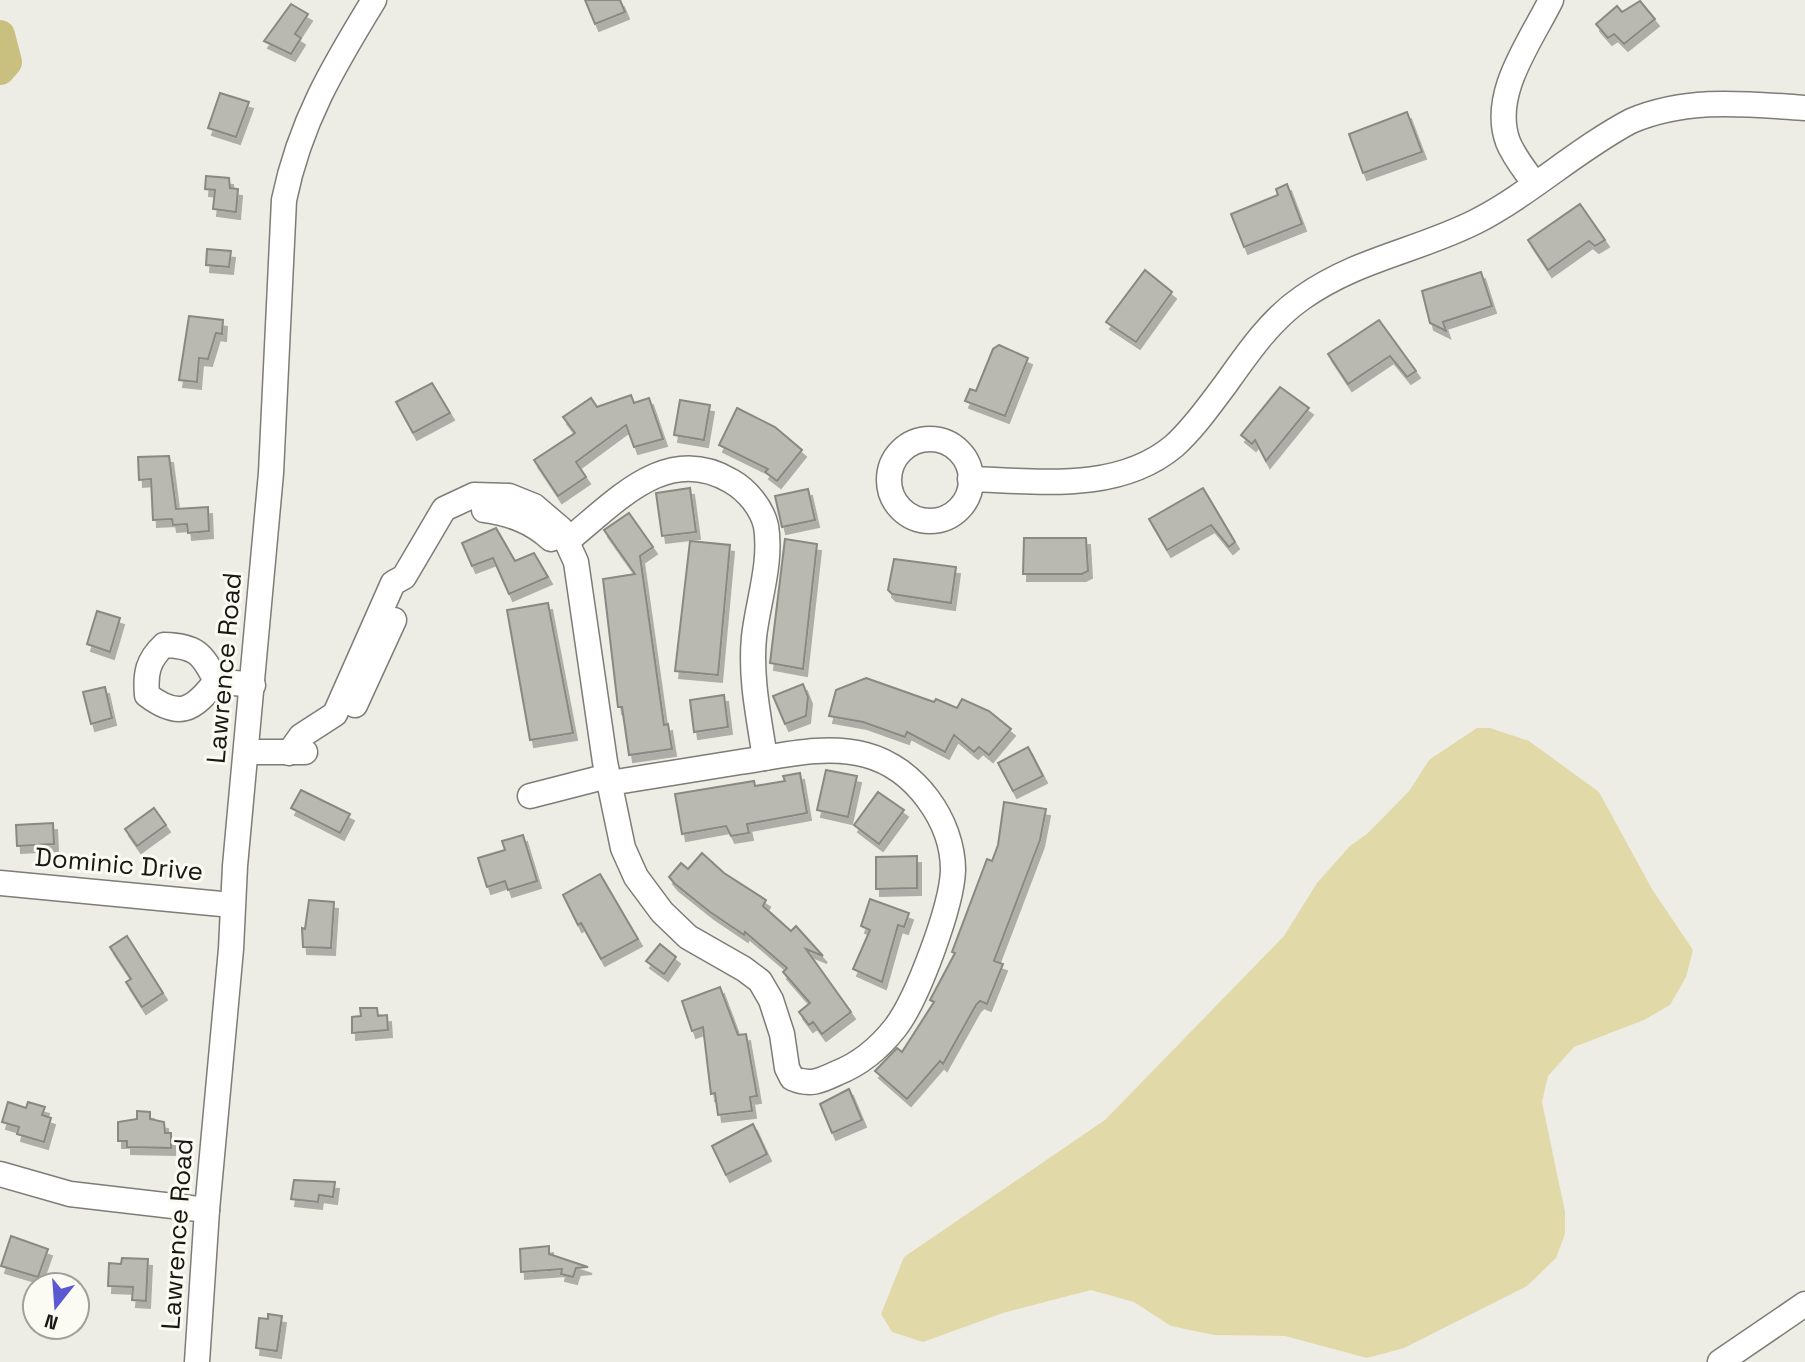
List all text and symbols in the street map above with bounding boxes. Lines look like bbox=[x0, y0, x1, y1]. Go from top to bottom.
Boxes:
street label: Lawrence Road bbox=[199, 571, 249, 765]
street label: Dominic Drive bbox=[33, 840, 205, 888]
street label: Lawrence Road bbox=[153, 1137, 201, 1331]
north arrow bbox=[21, 1271, 91, 1341]
text: N bbox=[41, 1308, 61, 1336]

